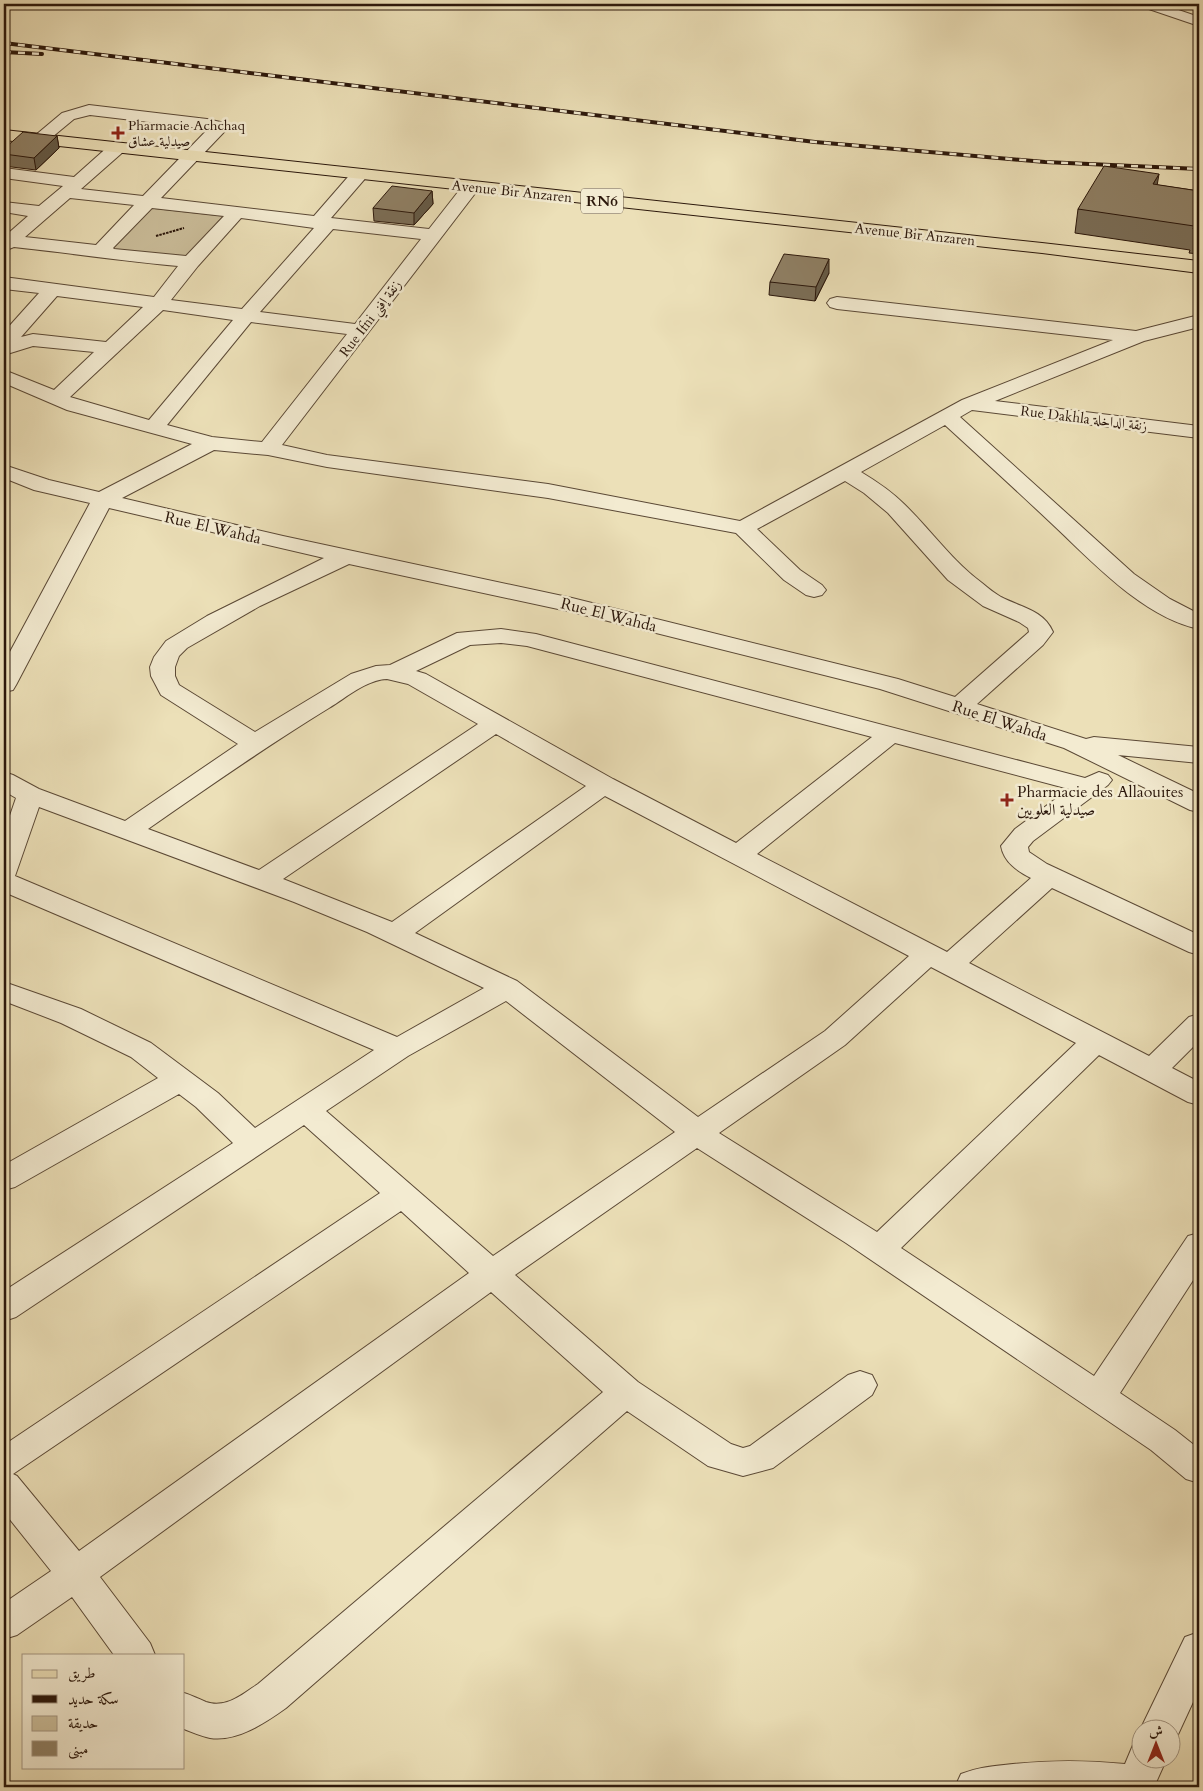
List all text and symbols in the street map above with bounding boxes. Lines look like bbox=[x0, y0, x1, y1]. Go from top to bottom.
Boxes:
place label: Pharmacie Achchaq صيدلية عشاق bbox=[128, 116, 246, 151]
marker: Pharmacie Achchaq صيدلية عشاق bbox=[112, 127, 124, 139]
street label: Avenue Bir Anzaren bbox=[451, 176, 573, 207]
road number: RN6 bbox=[581, 188, 623, 214]
street label: Avenue Bir Anzaren bbox=[854, 219, 976, 250]
street label: Rue Ifni زنقة إفني bbox=[335, 276, 408, 363]
street label: Rue Dakhla زنقة الداخلة bbox=[1019, 401, 1148, 436]
street label: Rue El Wahda bbox=[162, 506, 263, 550]
street label: Rue El Wahda bbox=[558, 592, 659, 638]
street label: Rue El Wahda bbox=[949, 695, 1050, 747]
place label: Pharmacie des Allaouites صيدلية العلويين bbox=[1017, 781, 1183, 821]
marker: Pharmacie des Allaouites صيدلية العلويين bbox=[1001, 794, 1013, 806]
legend bbox=[22, 1654, 185, 1768]
text: طريق bbox=[68, 1663, 95, 1683]
text: سكة حديد bbox=[68, 1689, 118, 1709]
text: حديقة bbox=[68, 1713, 98, 1733]
north arrow bbox=[1130, 1718, 1180, 1768]
text: ش bbox=[1149, 1722, 1163, 1741]
text: مبنى bbox=[68, 1739, 88, 1760]

